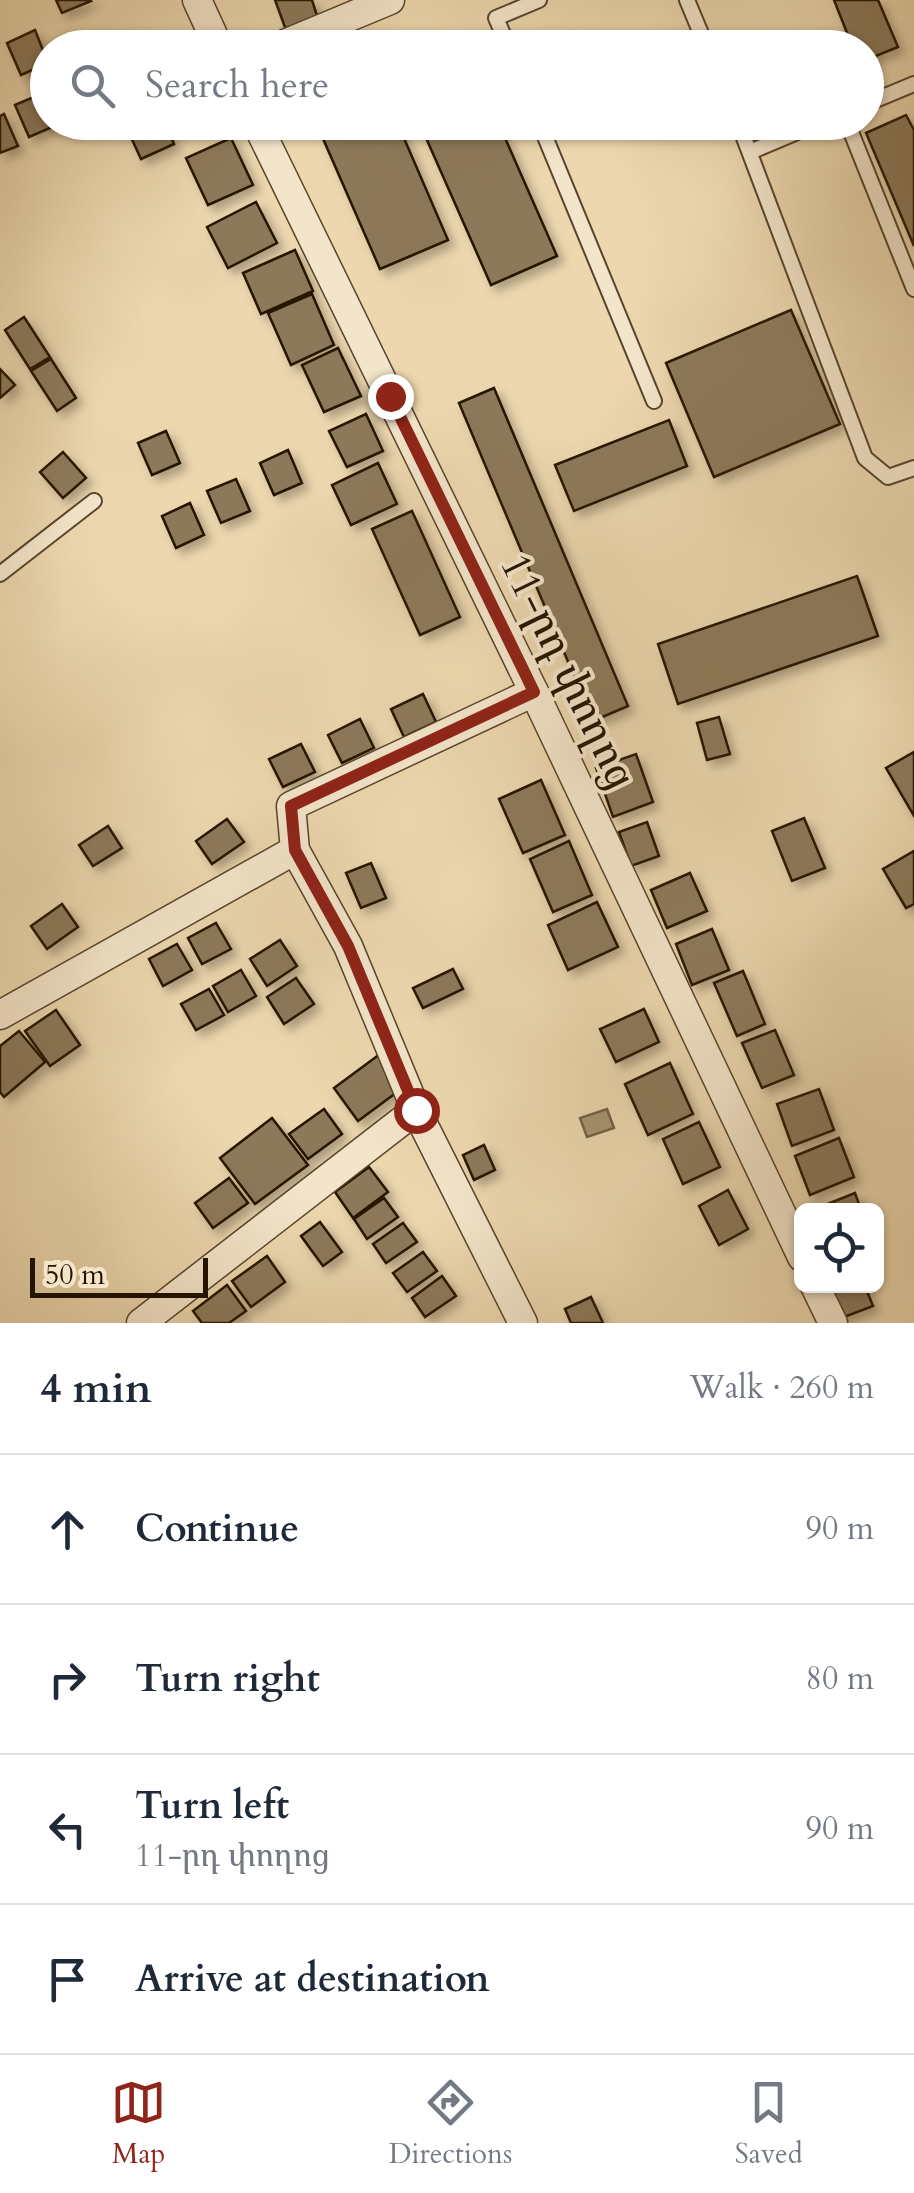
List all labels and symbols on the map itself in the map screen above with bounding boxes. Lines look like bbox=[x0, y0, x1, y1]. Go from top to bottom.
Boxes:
route end bbox=[368, 374, 414, 420]
street label: 11-րդ փողոց bbox=[486, 544, 650, 798]
route start bbox=[394, 1088, 440, 1134]
scale bar bbox=[30, 1253, 208, 1298]

